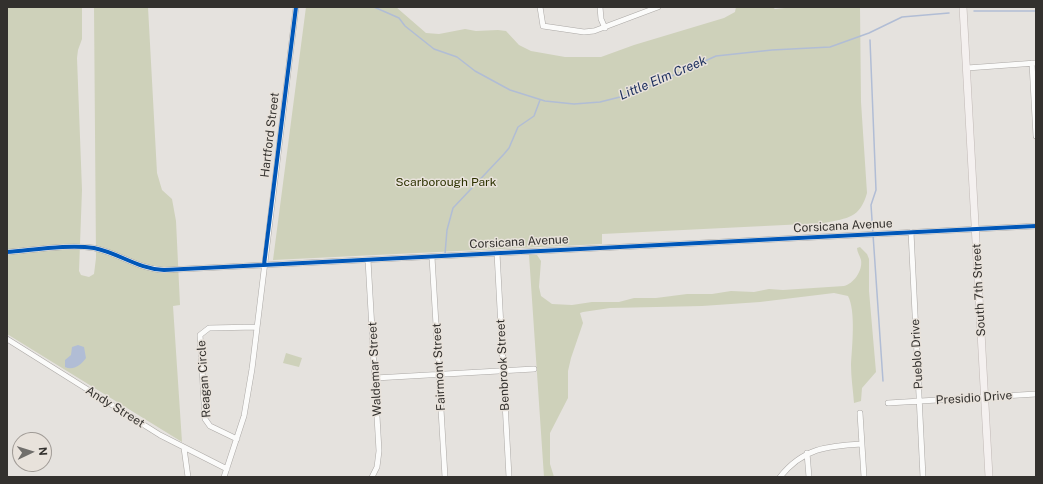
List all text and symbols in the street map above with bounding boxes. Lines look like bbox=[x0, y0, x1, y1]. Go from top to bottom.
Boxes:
water label: Little Elm Creek bbox=[617, 53, 709, 103]
street label: Hartford Street bbox=[258, 92, 282, 178]
park label: Scarborough Park bbox=[396, 175, 496, 189]
street label: Corsicana Avenue bbox=[793, 216, 893, 236]
street label: Corsicana Avenue bbox=[469, 232, 569, 252]
street label: South 7th Street bbox=[969, 243, 989, 337]
street label: Benbrook Street bbox=[493, 319, 513, 411]
street label: Pueblo Drive bbox=[908, 319, 926, 389]
street label: Waldemar Street bbox=[365, 321, 385, 417]
street label: Fairmont Street bbox=[430, 323, 448, 411]
street label: Reagan Circle bbox=[194, 340, 214, 418]
street label: Andy Street bbox=[83, 383, 147, 431]
street label: Presidio Drive bbox=[935, 388, 1013, 408]
north arrow bbox=[12, 432, 52, 472]
text: N bbox=[37, 447, 49, 456]

